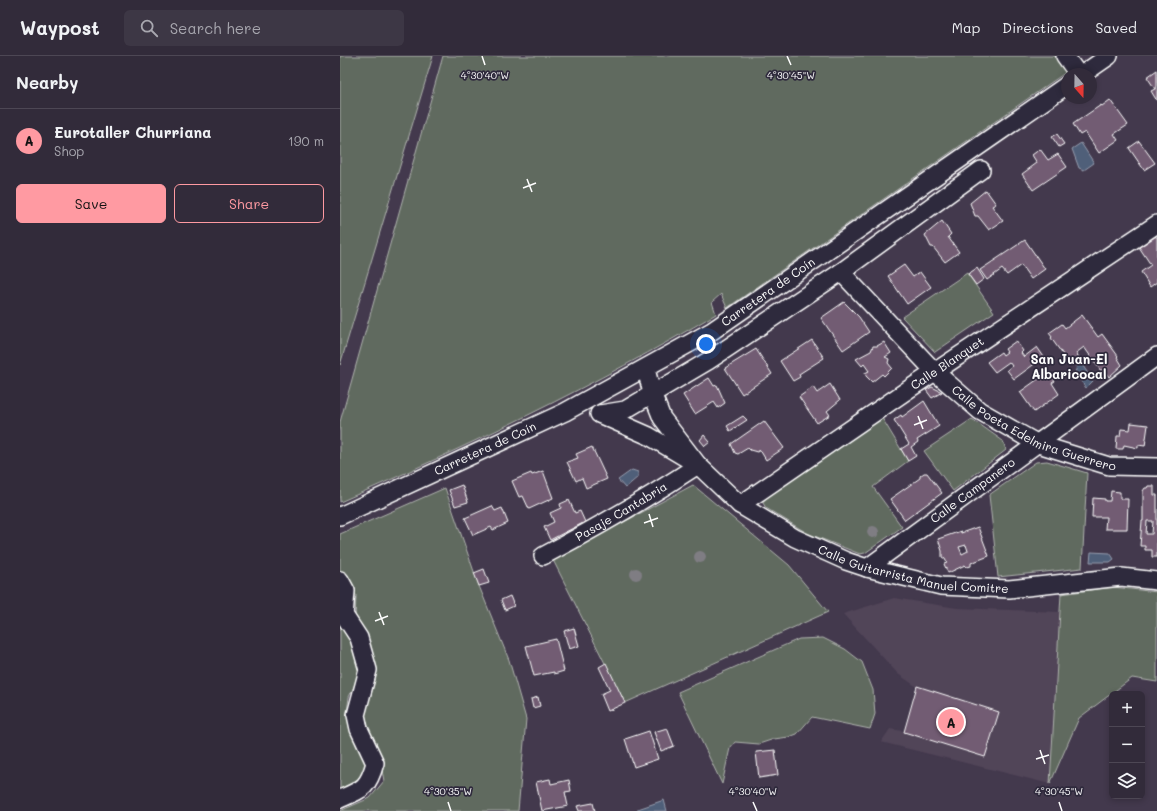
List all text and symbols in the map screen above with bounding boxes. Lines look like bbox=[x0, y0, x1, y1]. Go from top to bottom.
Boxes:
search box bbox=[124, 10, 404, 46]
text: Waypost bbox=[20, 15, 100, 40]
icon: search bbox=[138, 17, 160, 39]
text: Search here bbox=[170, 18, 261, 38]
text: Map bbox=[952, 18, 980, 37]
text: Directions bbox=[1002, 18, 1073, 37]
text: Saved bbox=[1095, 18, 1137, 37]
text: 4°30'40"W bbox=[461, 68, 509, 82]
text: 4°30'45"W bbox=[767, 68, 815, 82]
north arrow bbox=[1061, 68, 1097, 104]
text: Nearby bbox=[16, 71, 78, 93]
text: Eurotaller Churriana bbox=[54, 122, 211, 142]
text: A bbox=[24, 132, 34, 149]
text: 190 m bbox=[288, 132, 324, 149]
text: Shop bbox=[54, 142, 84, 159]
button: Save bbox=[16, 184, 166, 223]
button: Share bbox=[174, 184, 324, 223]
street label: Carretera de Coín bbox=[718, 253, 818, 329]
street label: Calle Blanquet bbox=[907, 332, 987, 393]
your location bbox=[696, 334, 716, 354]
district label: San Juan-El Albaricocal bbox=[1030, 350, 1108, 382]
street label: Calle Poeta Edelmira Guerrero bbox=[949, 381, 1116, 473]
street label: Carretera de Coín bbox=[431, 417, 538, 478]
street label: Calle Campanero bbox=[927, 454, 1018, 526]
street label: Pasaje Cantabria bbox=[572, 478, 670, 544]
street label: Calle Guitarrista Manuel Comitre bbox=[816, 541, 1009, 596]
map controls bbox=[1109, 691, 1145, 799]
button: + bbox=[1109, 691, 1145, 727]
pin: A bbox=[938, 707, 964, 737]
button: − bbox=[1109, 727, 1145, 763]
button: layers bbox=[1109, 763, 1145, 799]
text: 4°30'35"W bbox=[424, 784, 472, 798]
text: 4°30'40"W bbox=[729, 784, 777, 798]
text: 4°30'45"W bbox=[1035, 784, 1083, 798]

